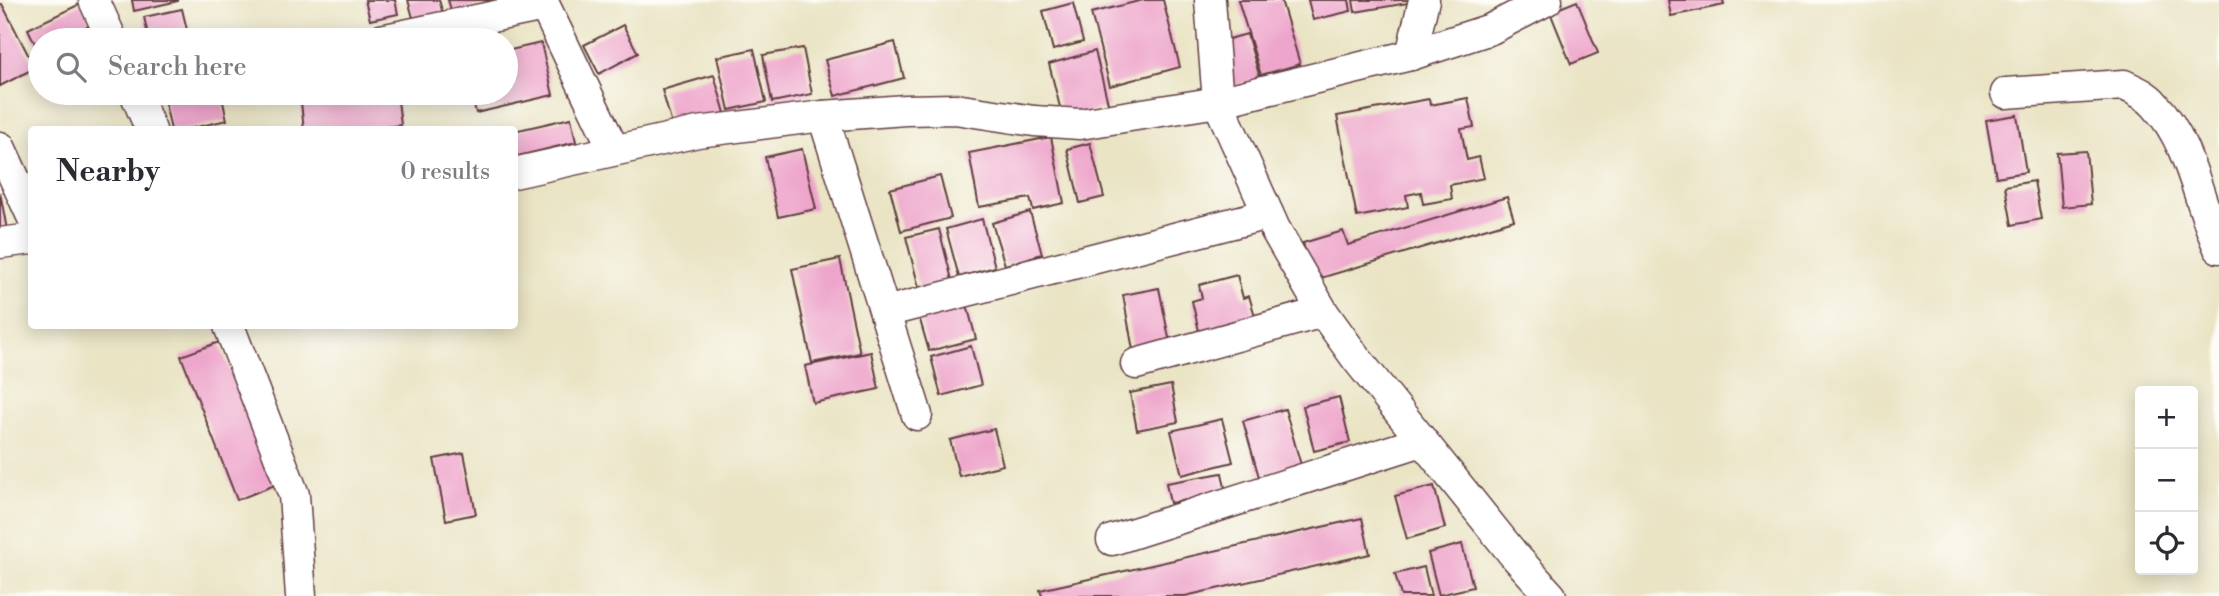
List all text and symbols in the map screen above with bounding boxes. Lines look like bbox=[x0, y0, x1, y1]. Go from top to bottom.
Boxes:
search box bbox=[28, 28, 518, 105]
icon: search bbox=[52, 48, 90, 86]
text: Search here bbox=[108, 51, 247, 83]
text: Nearby bbox=[56, 153, 160, 191]
text: 0 results bbox=[400, 158, 490, 186]
map controls bbox=[2135, 386, 2198, 575]
button: + bbox=[2135, 386, 2198, 449]
button: − bbox=[2135, 449, 2198, 512]
button: locate bbox=[2135, 512, 2198, 575]

